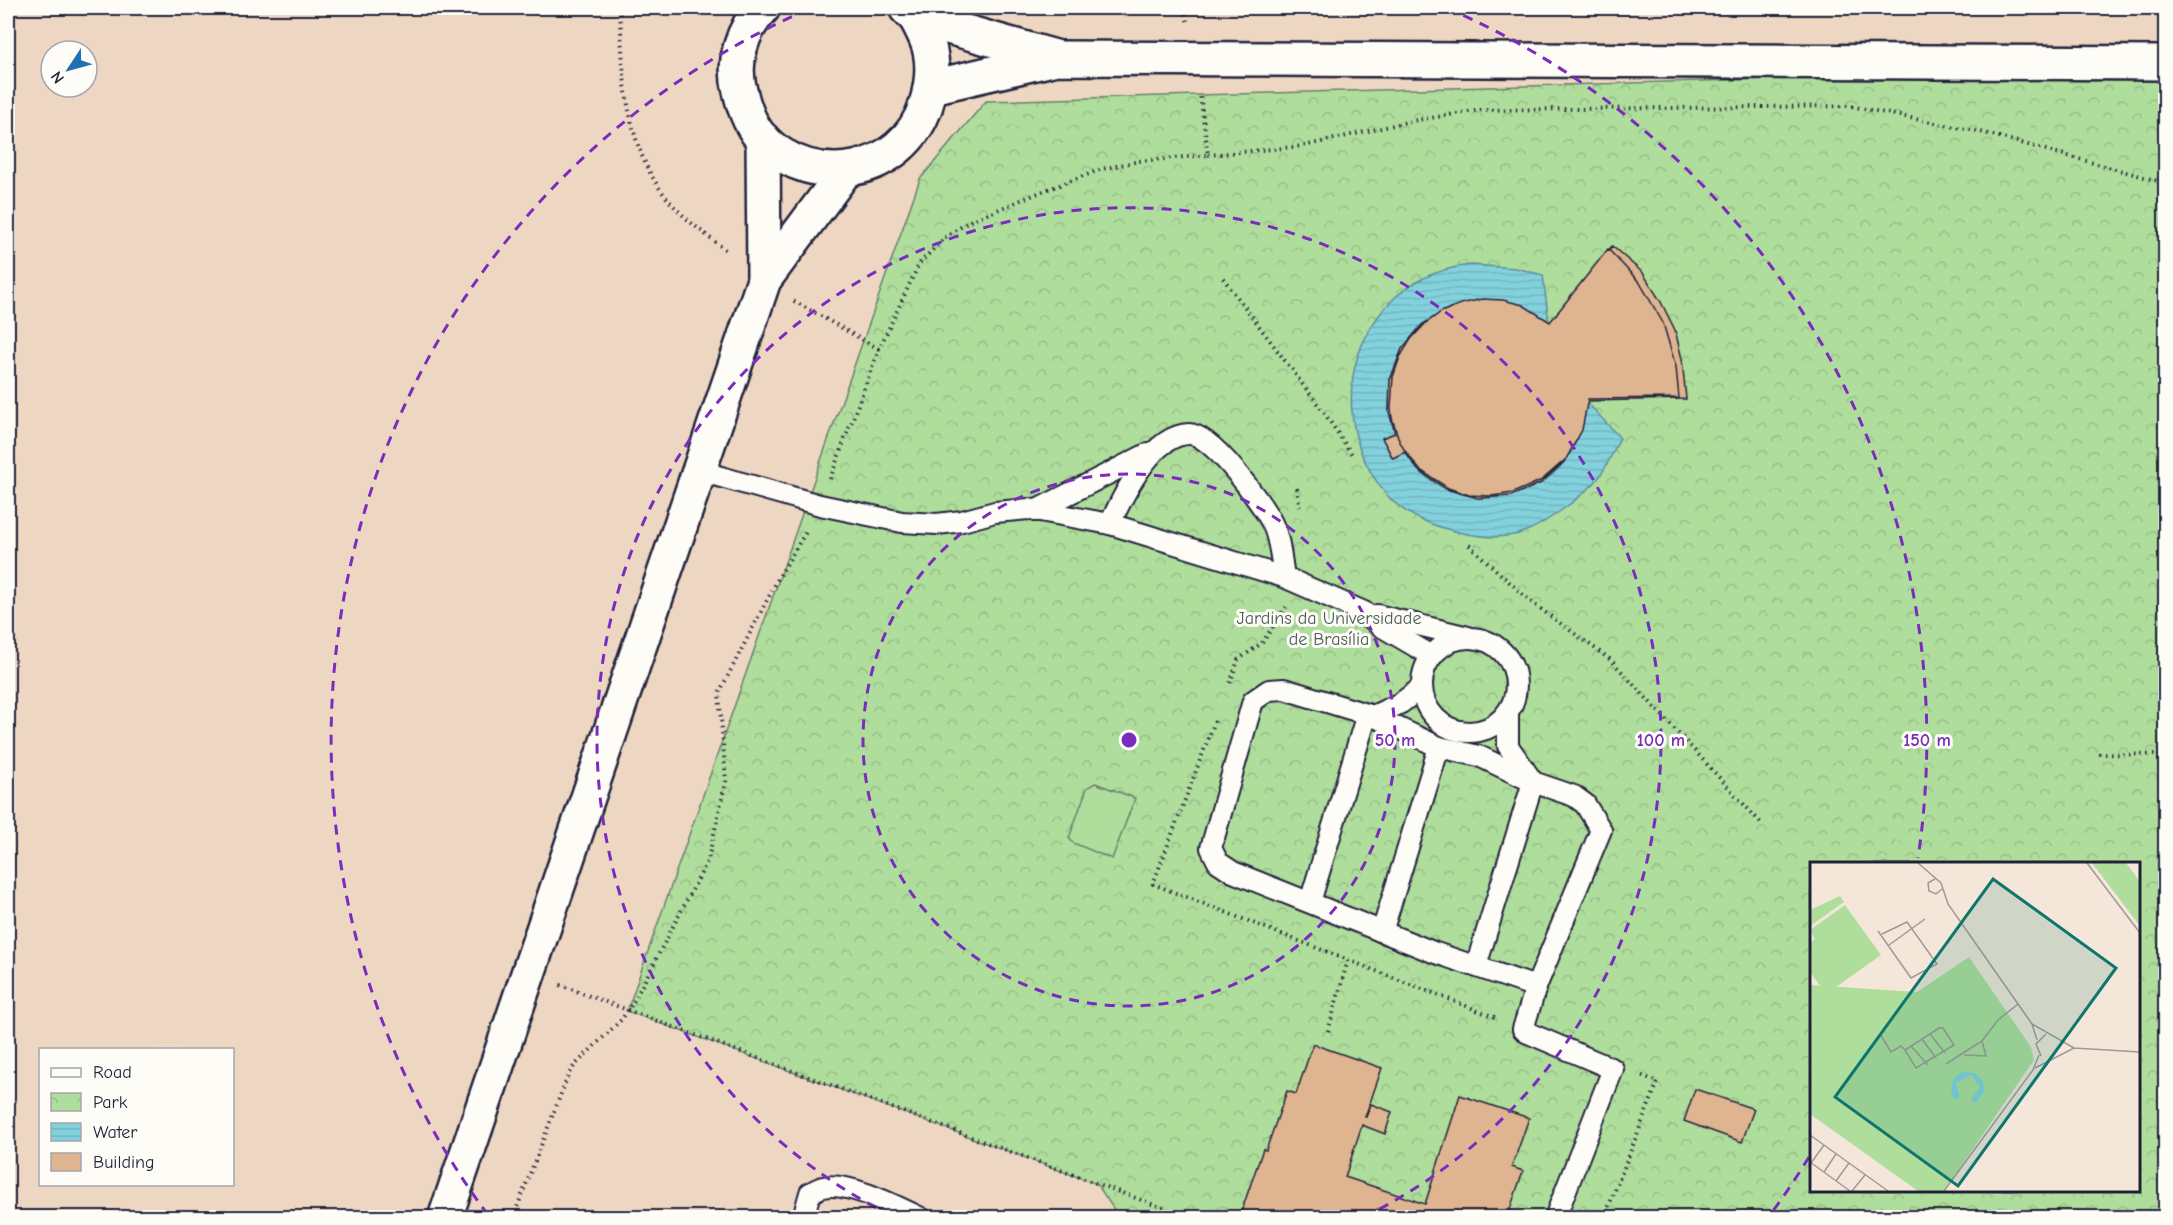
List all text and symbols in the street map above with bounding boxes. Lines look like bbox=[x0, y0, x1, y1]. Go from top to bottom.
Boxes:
north arrow bbox=[39, 39, 99, 99]
text: N bbox=[47, 68, 68, 87]
park label: Jardins da Universidade de Brasília bbox=[1237, 608, 1421, 650]
centre of rings bbox=[1119, 730, 1139, 750]
text: 50 m bbox=[1375, 730, 1415, 751]
text: 100 m bbox=[1637, 730, 1685, 751]
text: 150 m bbox=[1903, 730, 1951, 751]
inset map bbox=[1810, 862, 2140, 1192]
legend bbox=[39, 1048, 234, 1186]
text: Road bbox=[93, 1062, 132, 1083]
text: Park bbox=[93, 1092, 128, 1113]
text: Water bbox=[93, 1122, 138, 1143]
text: Building bbox=[93, 1152, 155, 1173]

